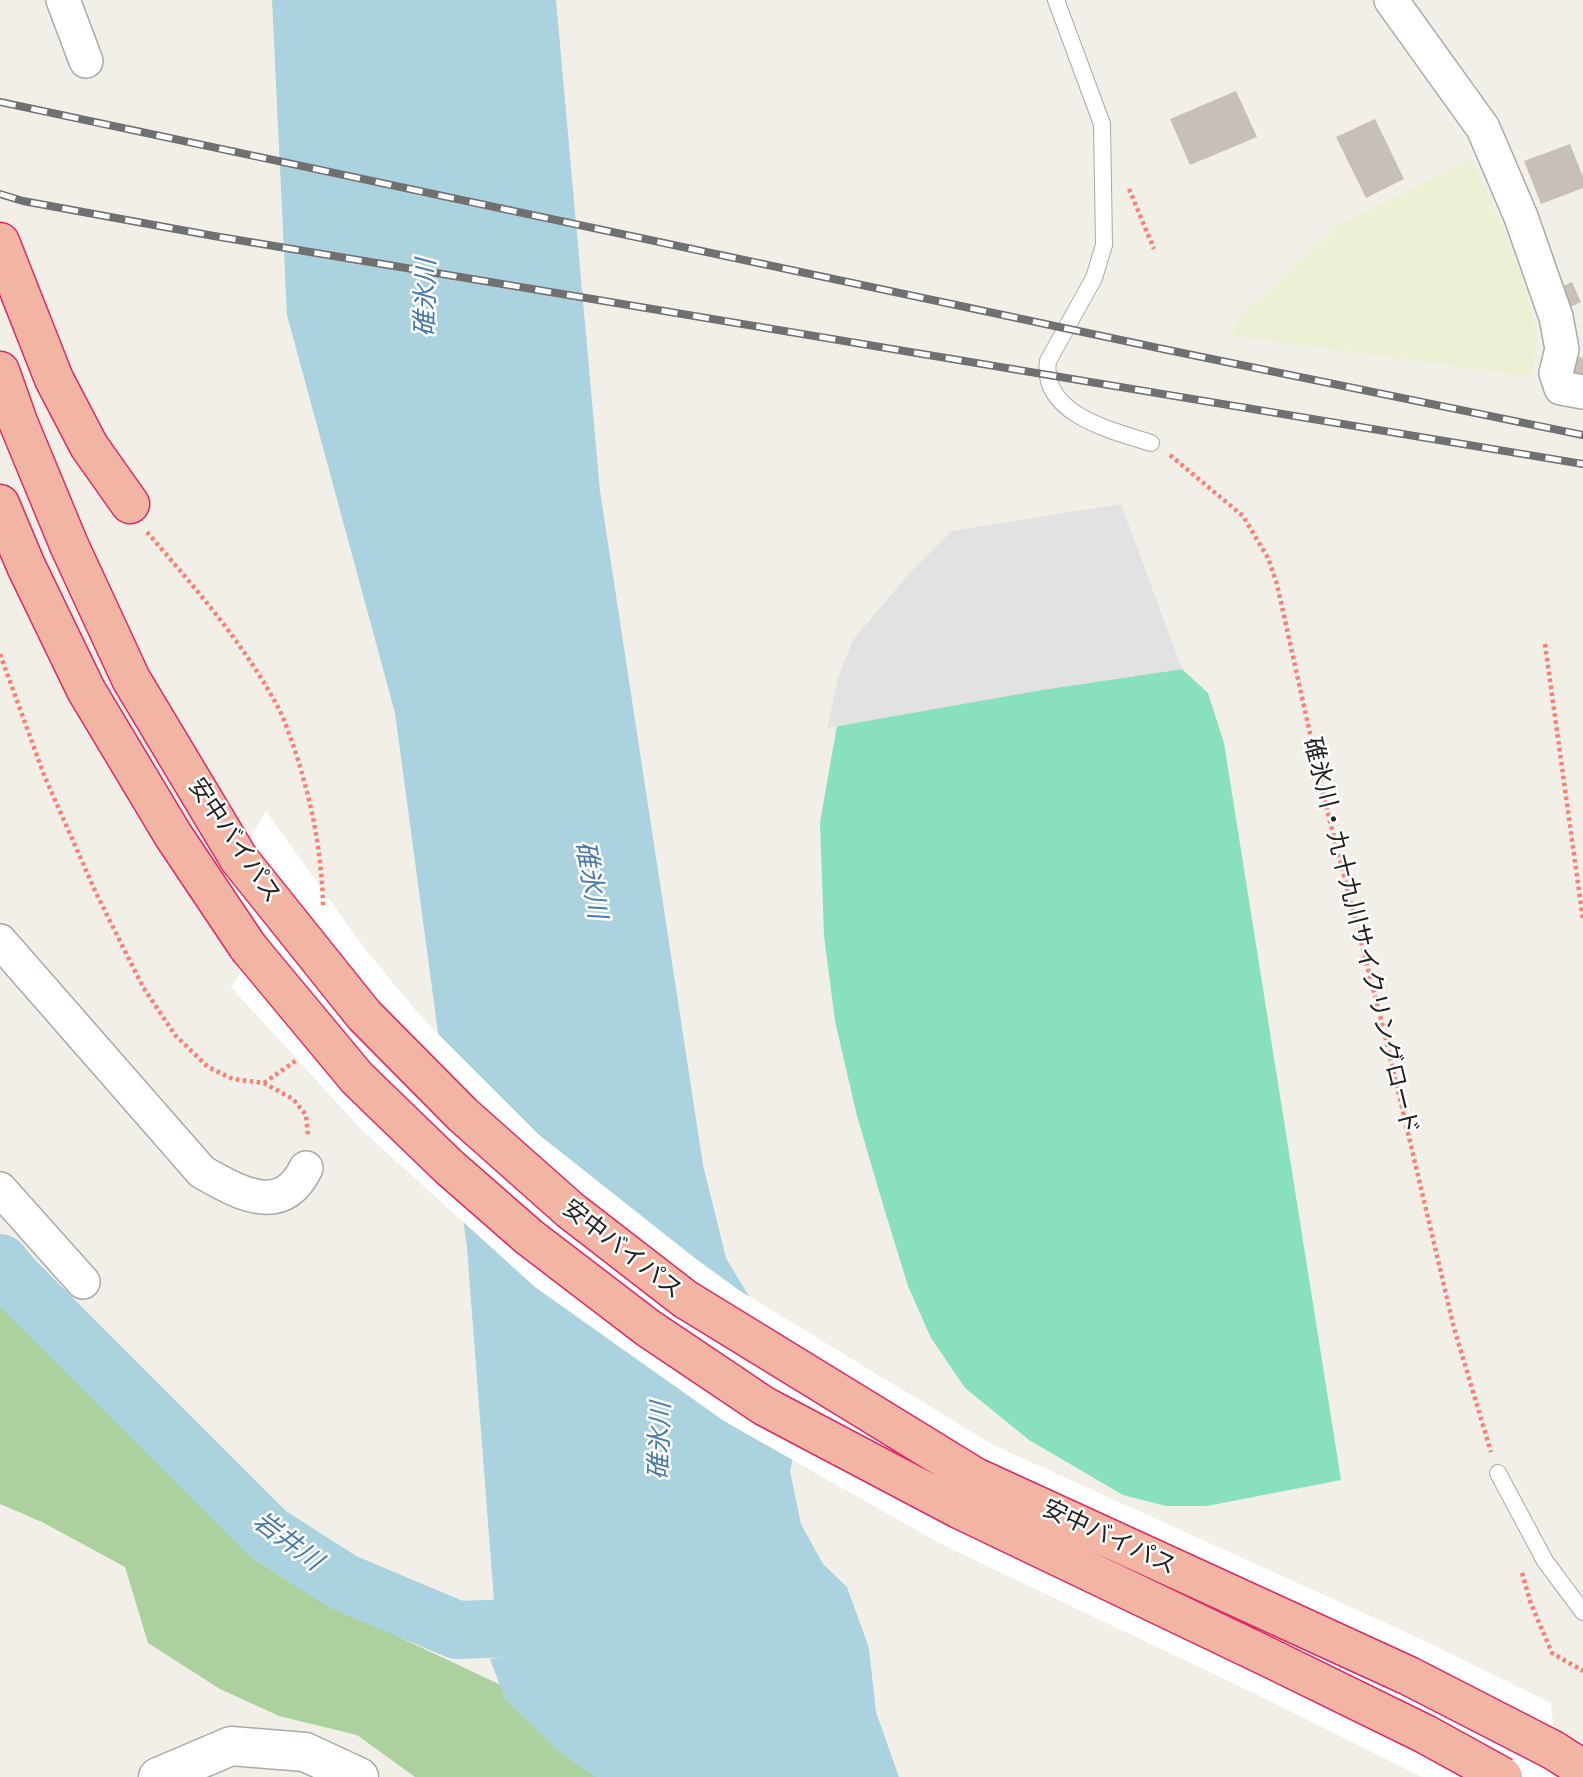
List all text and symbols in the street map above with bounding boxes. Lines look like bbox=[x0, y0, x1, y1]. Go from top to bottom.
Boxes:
water label: 碓氷川 bbox=[411, 259, 443, 337]
street label: 碓氷川・九十九川サイクリングロード bbox=[1297, 735, 1423, 1137]
street label: 安中バイパス bbox=[182, 773, 286, 909]
water label: 碓氷川 bbox=[568, 839, 612, 921]
street label: 安中バイパス bbox=[556, 1194, 688, 1306]
water label: 碓氷川 bbox=[644, 1401, 678, 1481]
street label: 安中バイパス bbox=[1038, 1495, 1180, 1581]
water label: 岩井川 bbox=[246, 1506, 328, 1578]

